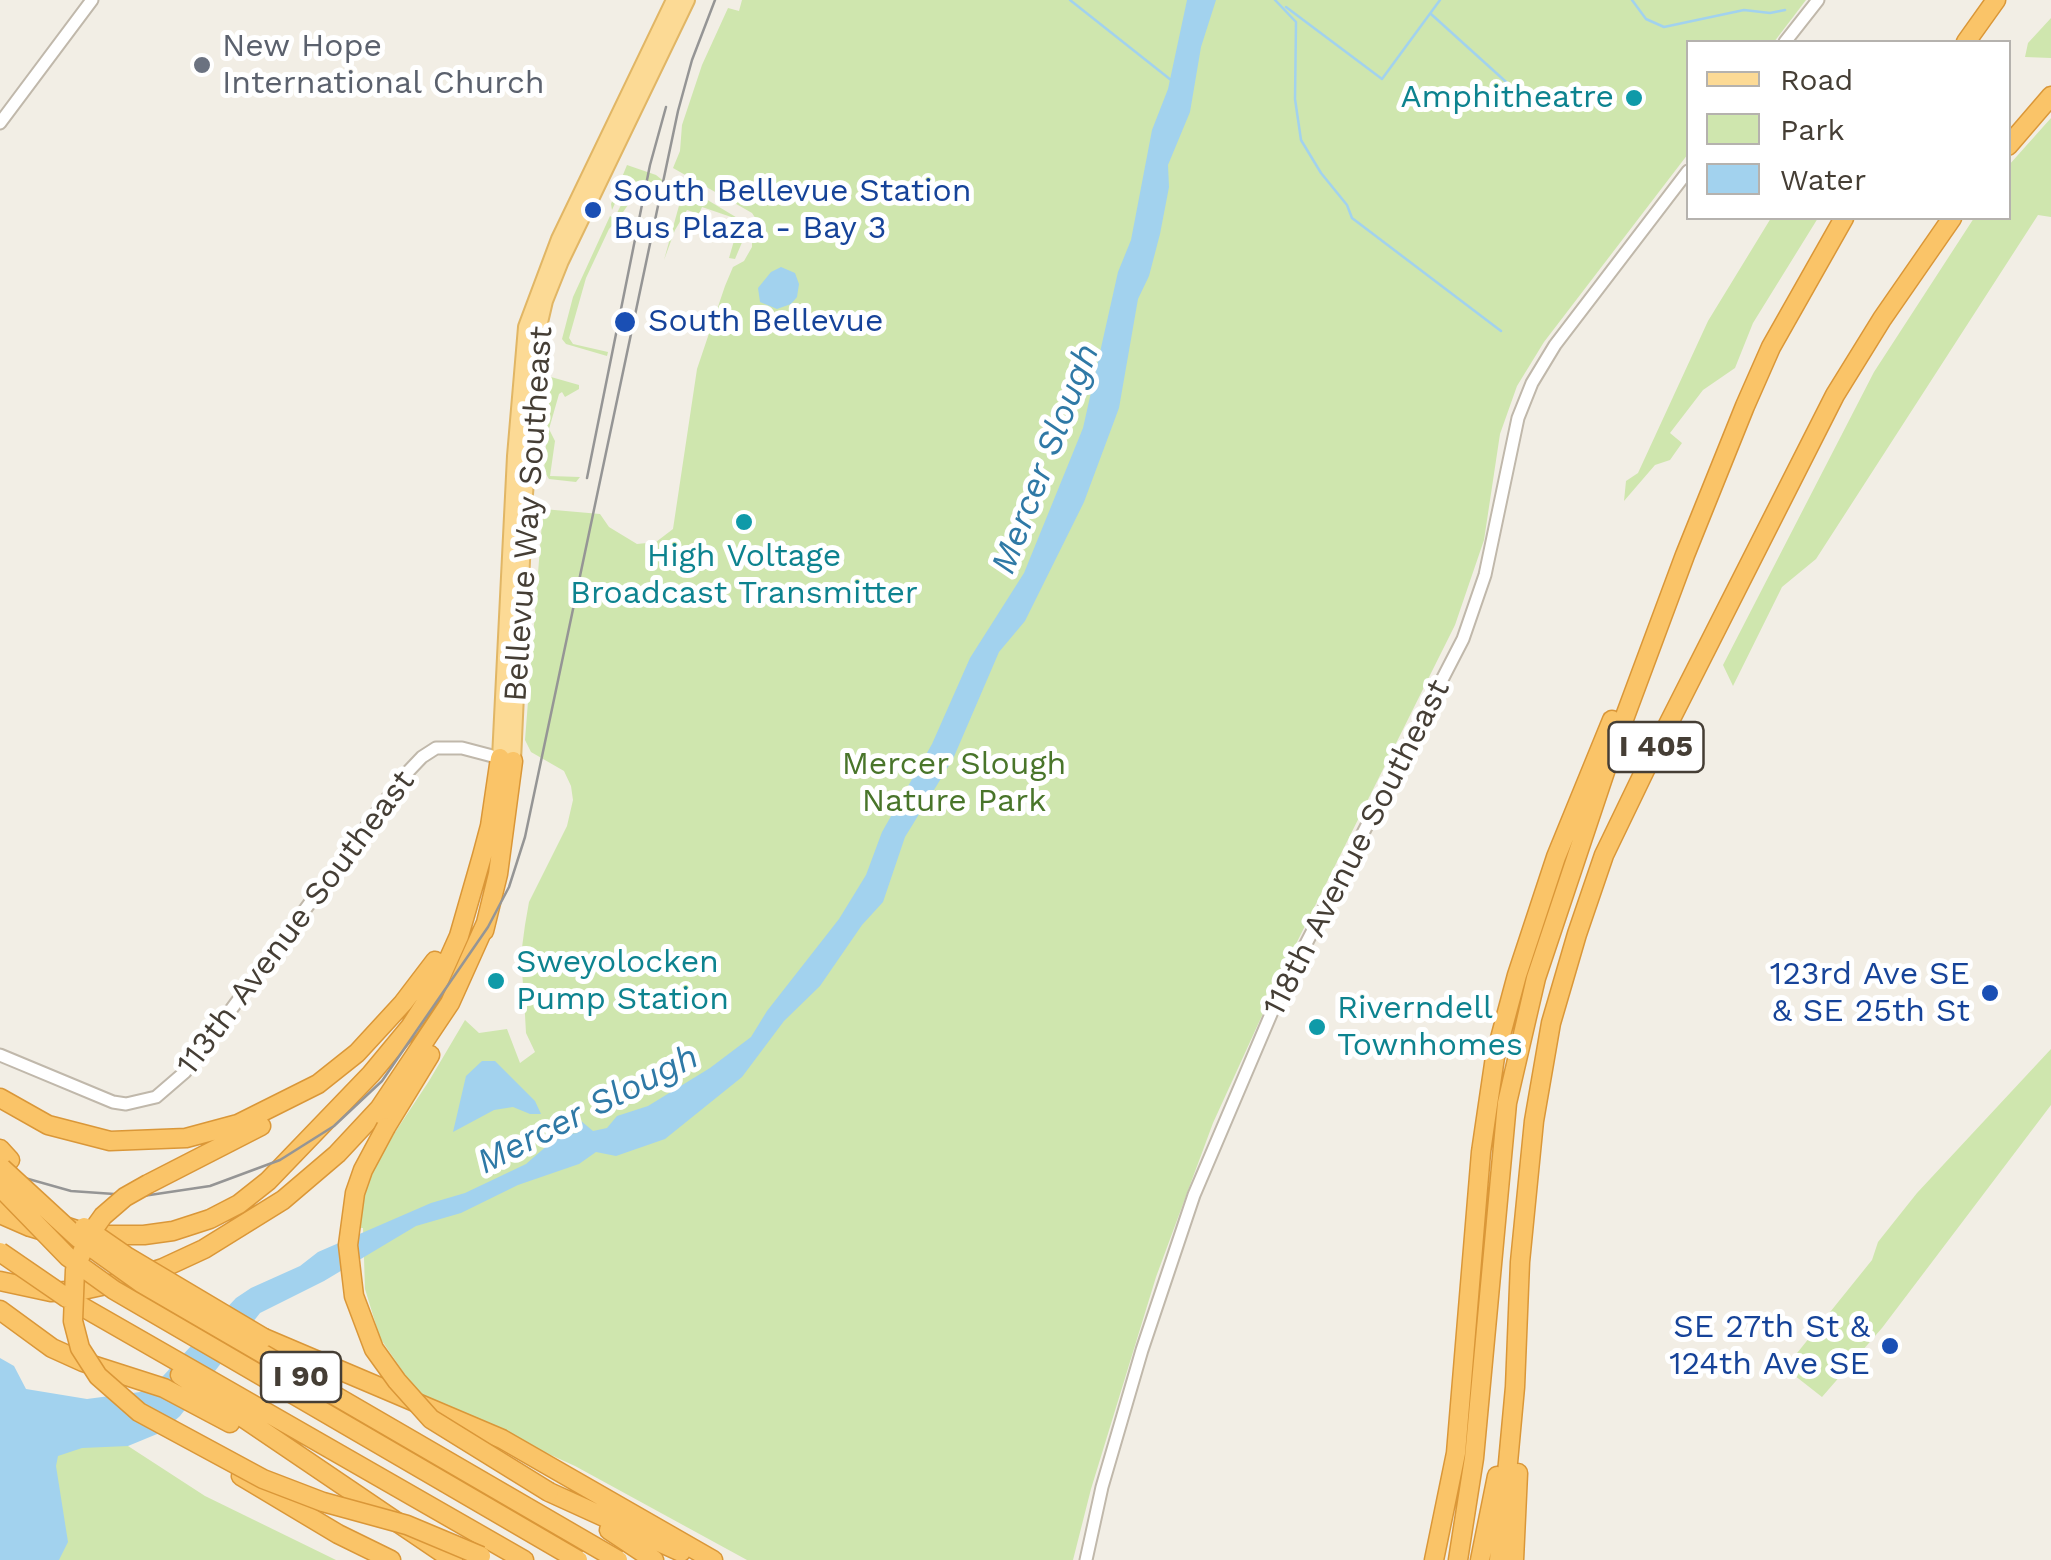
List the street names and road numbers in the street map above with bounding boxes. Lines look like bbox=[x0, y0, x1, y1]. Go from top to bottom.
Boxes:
street label: Bellevue Way Southeast bbox=[497, 325, 561, 703]
street label: 118th Avenue Southeast bbox=[1255, 673, 1459, 1023]
road number: I 405 bbox=[1608, 722, 1704, 772]
street label: 113th Avenue Southeast bbox=[169, 763, 423, 1083]
road number: I 90 bbox=[261, 1352, 341, 1402]

